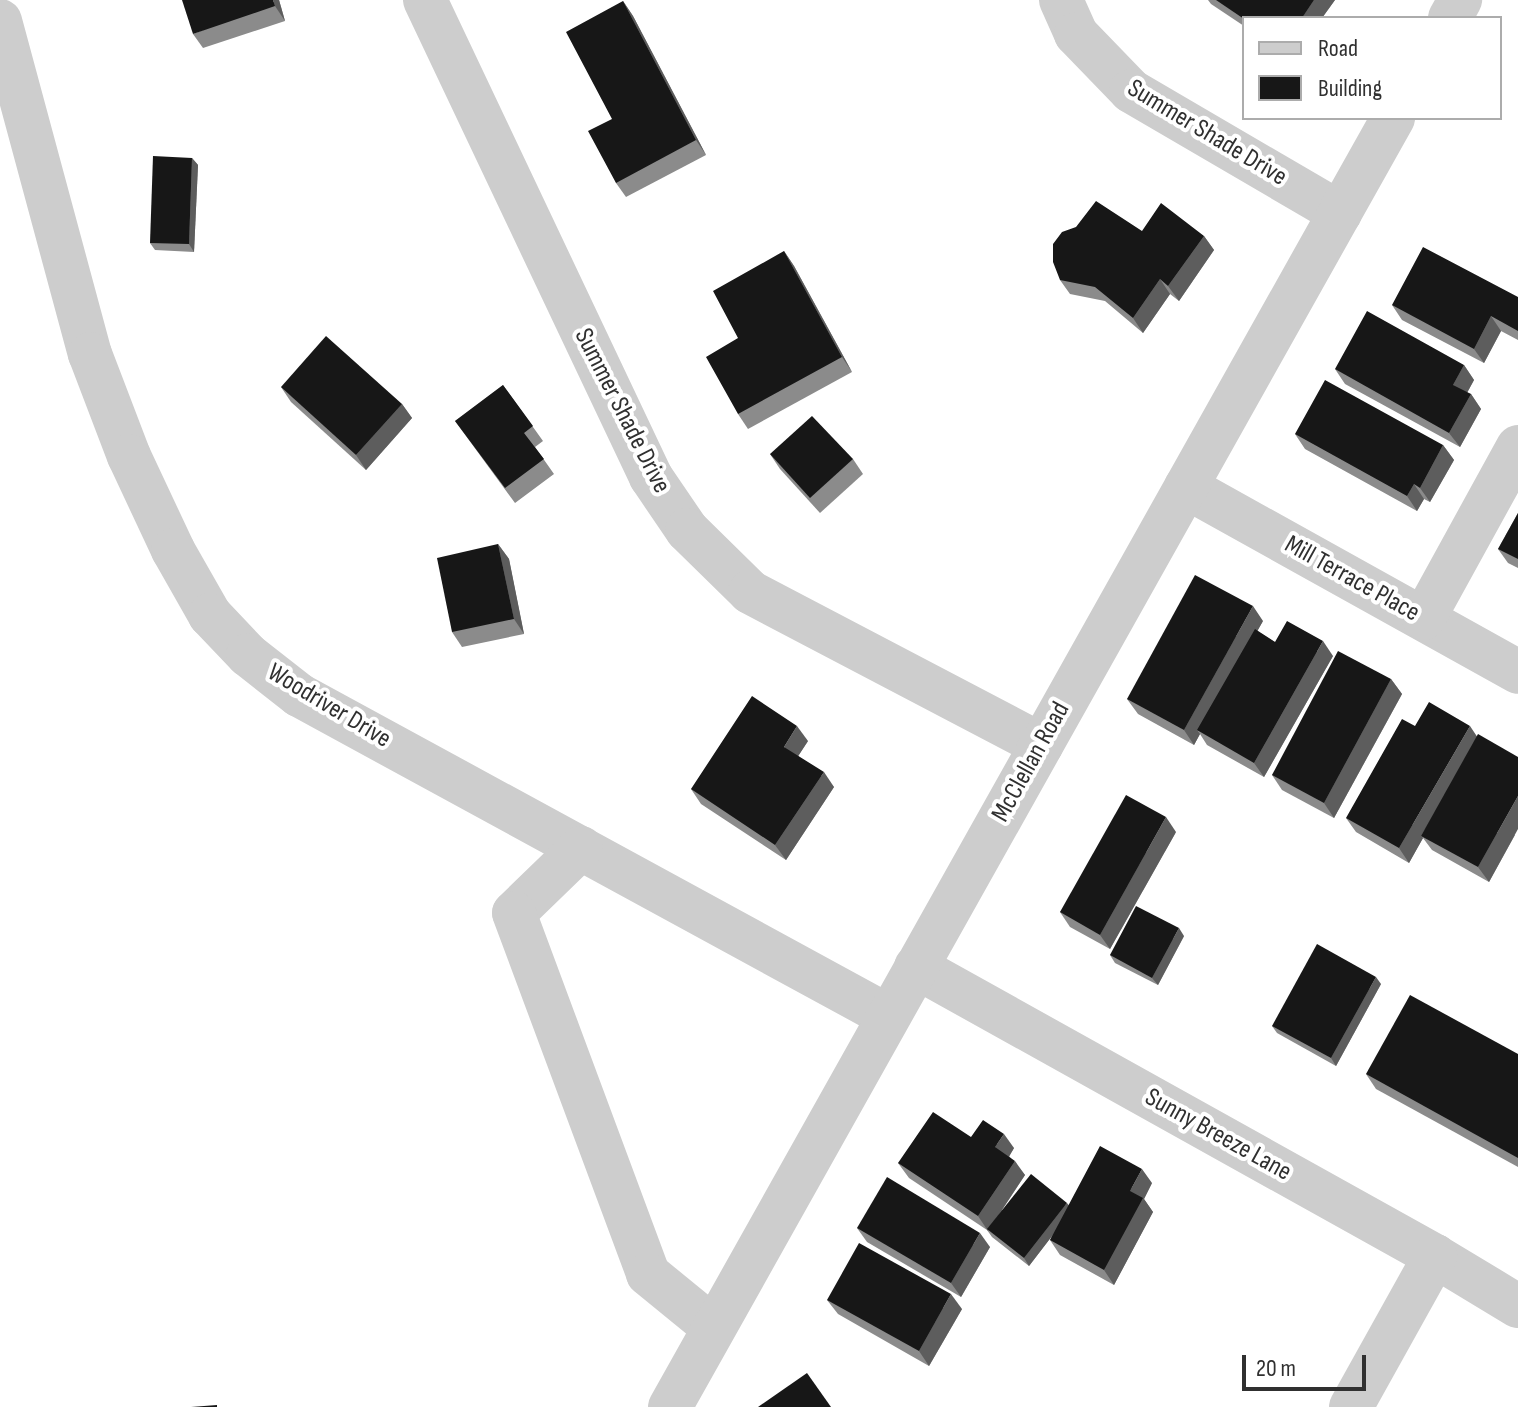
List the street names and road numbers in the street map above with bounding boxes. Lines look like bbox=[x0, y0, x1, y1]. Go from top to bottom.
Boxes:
street label: Summer Shade Drive bbox=[1122, 73, 1292, 193]
street label: Summer Shade Drive bbox=[567, 323, 677, 499]
street label: Mill Terrace Place bbox=[1279, 529, 1425, 629]
street label: Woodriver Drive bbox=[262, 657, 396, 755]
street label: McClellan Road bbox=[985, 697, 1077, 827]
street label: Sunny Breeze Lane bbox=[1139, 1082, 1297, 1188]

